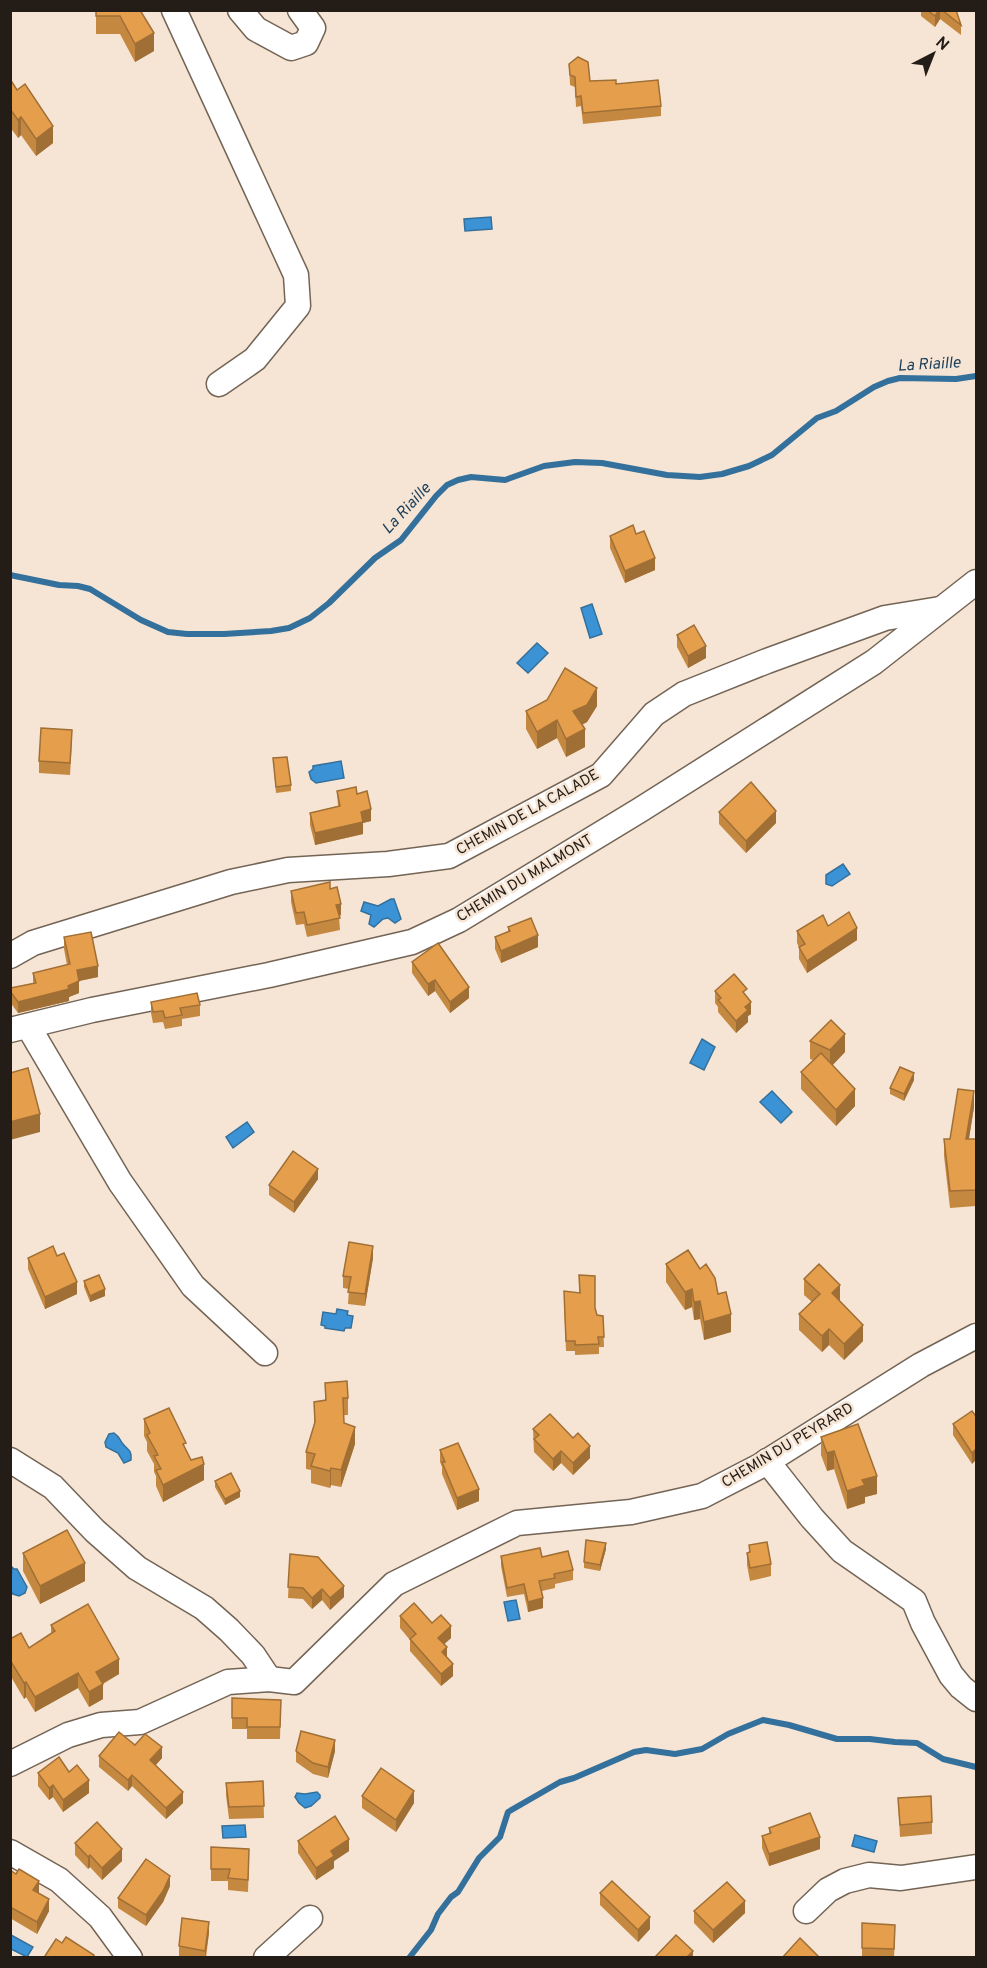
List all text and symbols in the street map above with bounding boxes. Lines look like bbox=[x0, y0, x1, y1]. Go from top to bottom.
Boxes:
north arrow bbox=[903, 24, 963, 84]
text: N bbox=[931, 33, 953, 56]
water label: La Riaille bbox=[897, 353, 962, 377]
water label: La Riaille bbox=[378, 479, 436, 539]
street label: CHEMIN DE LA CALADE bbox=[453, 766, 603, 860]
street label: CHEMIN DU MALMONT bbox=[453, 831, 597, 927]
street label: CHEMIN DU PEYRARD bbox=[719, 1399, 857, 1493]

